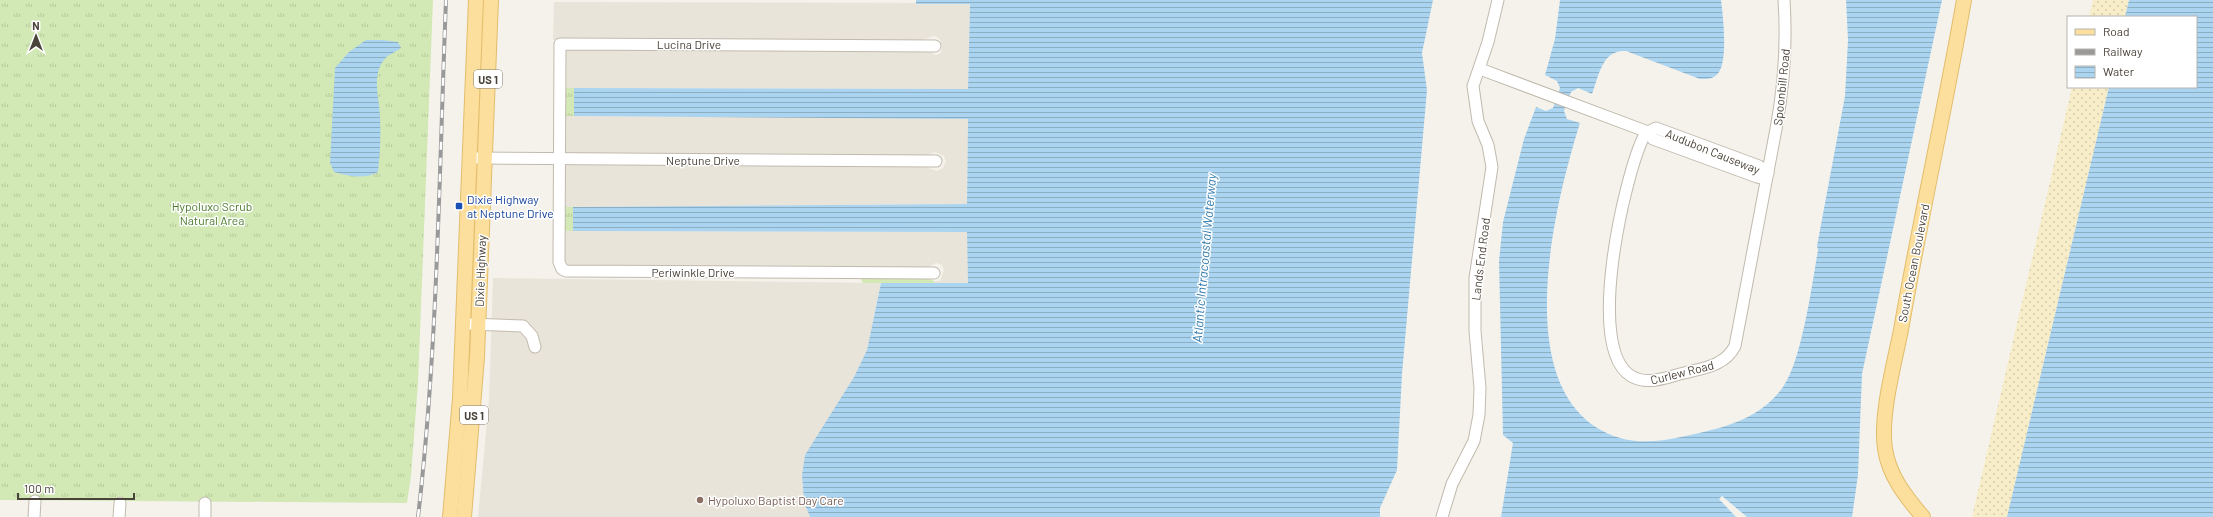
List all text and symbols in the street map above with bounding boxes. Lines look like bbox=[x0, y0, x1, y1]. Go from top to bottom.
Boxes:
north arrow bbox=[16, 16, 56, 56]
legend bbox=[2067, 16, 2197, 88]
text: N bbox=[32, 19, 40, 32]
text: Road bbox=[2103, 24, 2130, 38]
street label: Lucina Drive bbox=[657, 37, 721, 51]
text: Railway bbox=[2103, 44, 2143, 58]
street label: Spoonbill Road bbox=[1770, 48, 1792, 126]
text: Water bbox=[2103, 64, 2135, 78]
road number: US 1 bbox=[474, 70, 502, 88]
street label: Audubon Causeway bbox=[1664, 126, 1763, 176]
street label: Neptune Drive bbox=[666, 153, 740, 167]
water label: Atlantic Intracoastal Waterway bbox=[1189, 172, 1219, 343]
place label: Dixie Highway at Neptune Drive bbox=[467, 192, 554, 220]
park label: Hypoluxo Scrub Natural Area bbox=[172, 199, 252, 227]
marker: Dixie Highway at Neptune Drive bbox=[454, 201, 464, 211]
street label: South Ocean Boulevard bbox=[1895, 203, 1931, 323]
street label: Lands End Road bbox=[1468, 217, 1492, 301]
street label: Dixie Highway bbox=[472, 234, 488, 307]
street label: Periwinkle Drive bbox=[651, 265, 735, 279]
street label: Curlew Road bbox=[1649, 357, 1715, 387]
road number: US 1 bbox=[460, 406, 488, 424]
scale bar bbox=[18, 475, 134, 501]
text: 100 m bbox=[24, 481, 54, 495]
place label: Hypoluxo Baptist Day Care bbox=[708, 493, 844, 507]
marker: Hypoluxo Baptist Day Care bbox=[695, 495, 705, 505]

